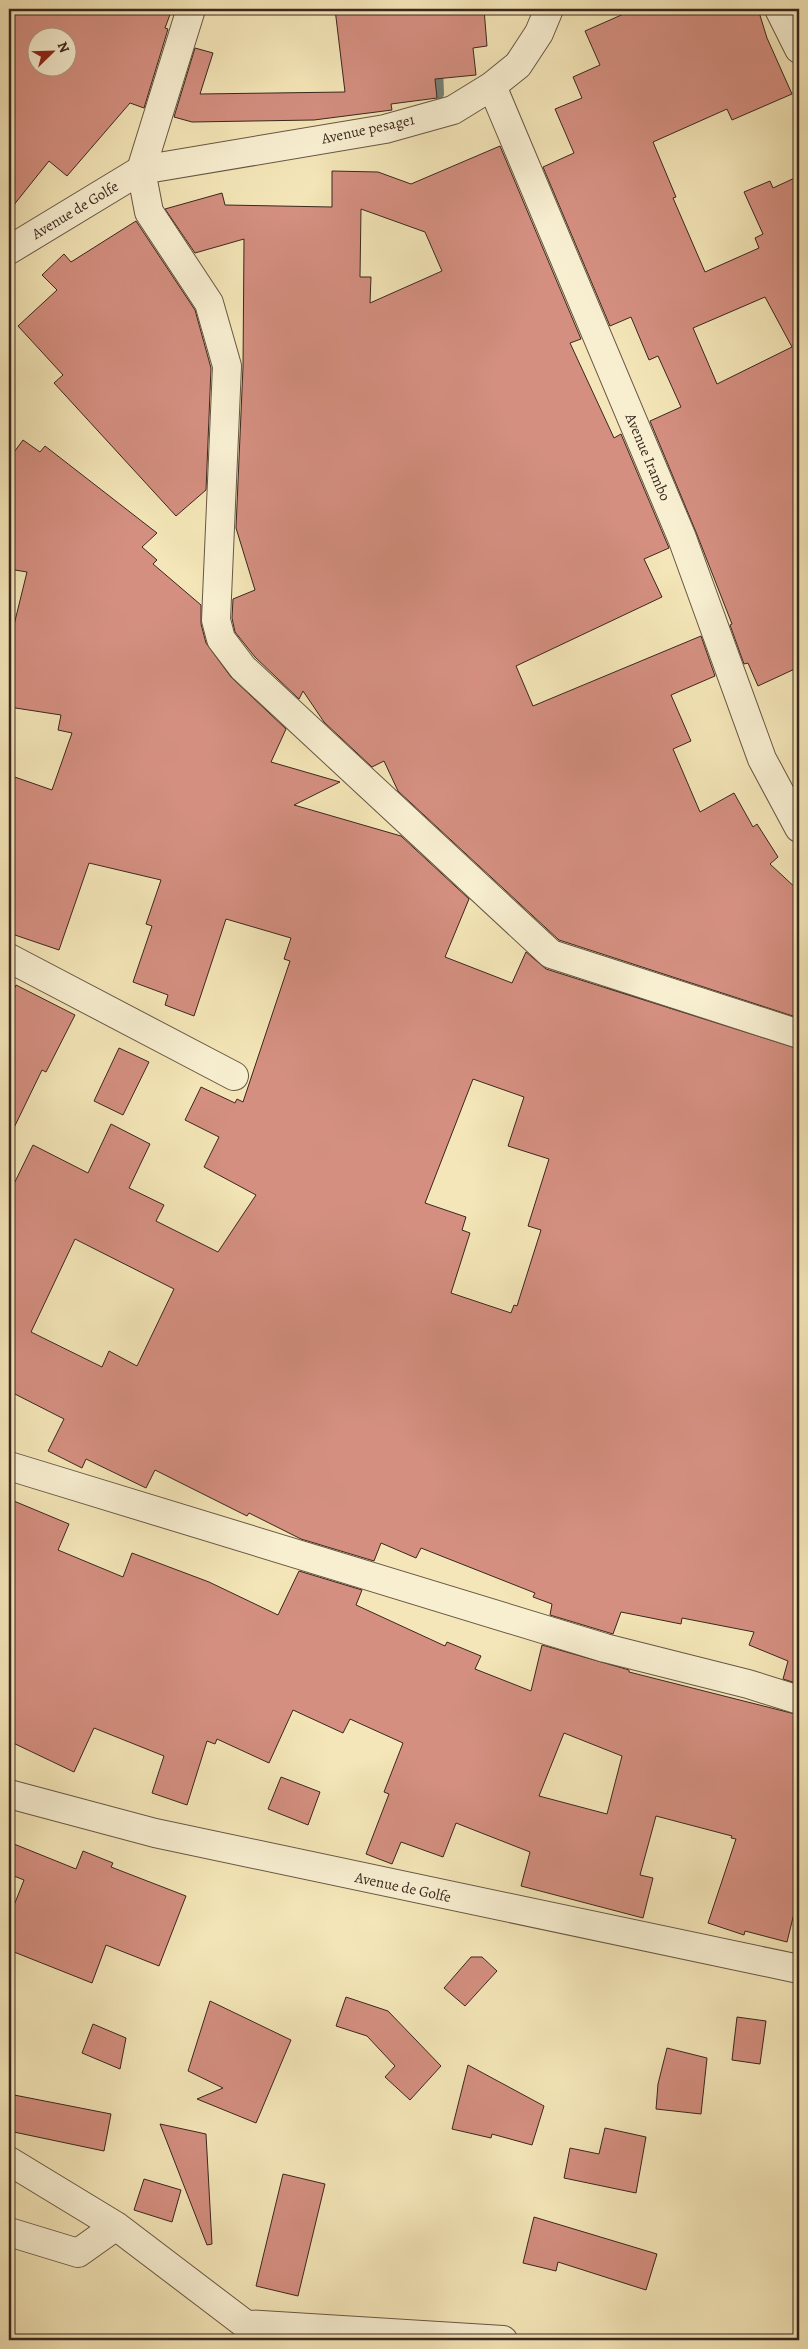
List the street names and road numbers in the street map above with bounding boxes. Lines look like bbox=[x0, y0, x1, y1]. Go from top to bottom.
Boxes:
street label: Avenue pesage1 bbox=[319, 109, 416, 149]
street label: Avenue de Golfe bbox=[27, 176, 122, 244]
street label: Avenue Irambo bbox=[620, 409, 675, 504]
street label: Avenue de Golfe bbox=[352, 1867, 453, 1907]

